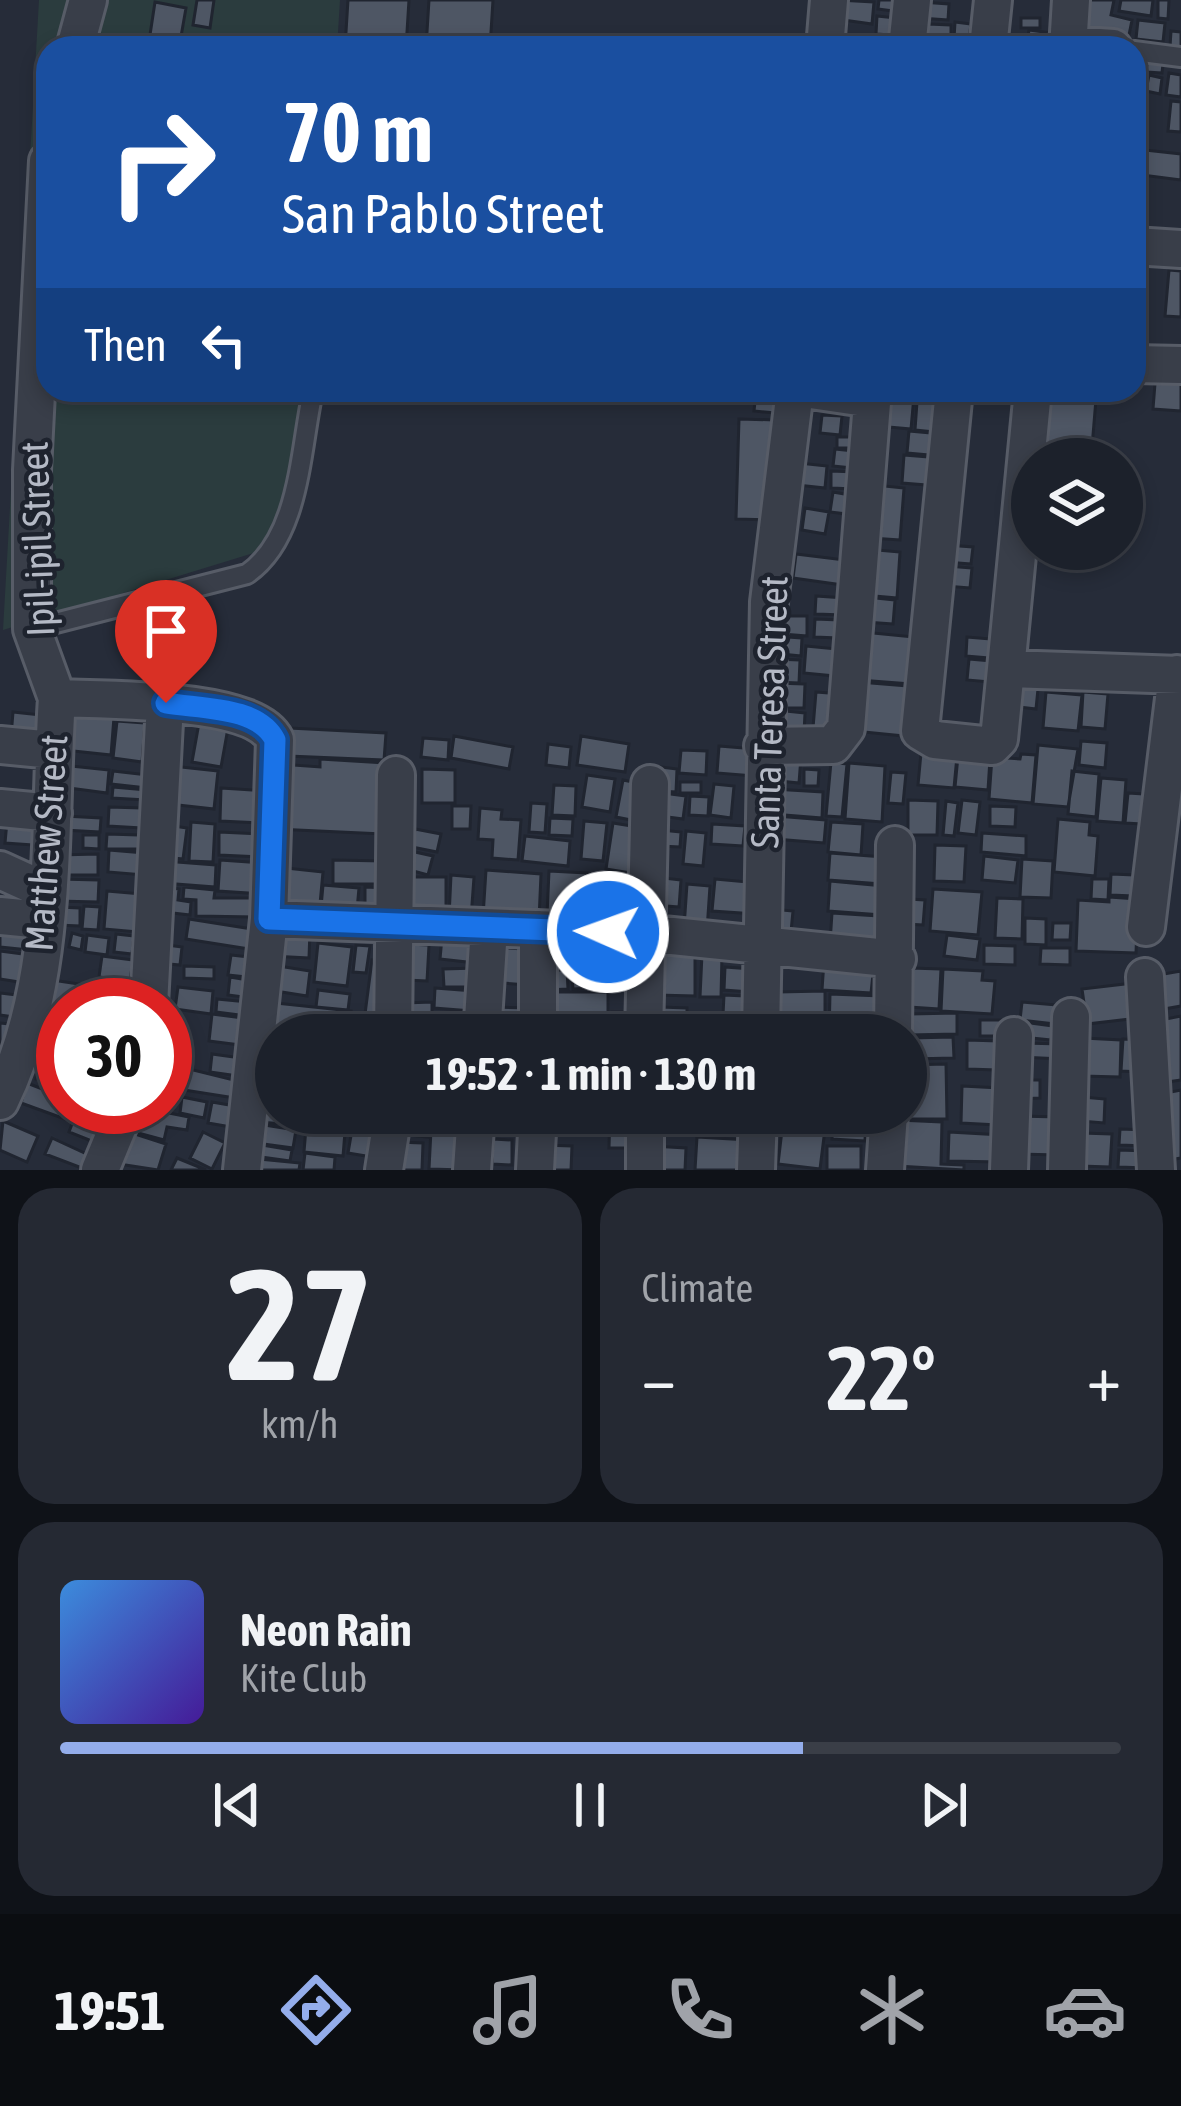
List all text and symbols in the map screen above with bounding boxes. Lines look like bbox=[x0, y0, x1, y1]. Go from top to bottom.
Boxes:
icon: right bbox=[84, 84, 240, 240]
text: 70 m bbox=[282, 84, 433, 180]
text: San Pablo Street bbox=[282, 183, 605, 244]
icon: left bbox=[191, 312, 257, 378]
text: Then bbox=[84, 319, 167, 371]
map controls bbox=[1011, 438, 1143, 570]
button: layers bbox=[1011, 438, 1143, 570]
street label: Ipil-ipil Street bbox=[12, 441, 62, 637]
street label: Santa Teresa Street bbox=[742, 575, 796, 849]
pin bbox=[115, 580, 217, 703]
icon: arrive bbox=[133, 598, 199, 664]
street label: Matthew Street bbox=[16, 733, 76, 953]
position arrow bbox=[545, 869, 671, 995]
speed limit sign: 30 bbox=[36, 978, 192, 1134]
text: 19:52 · 1 min · 130 m bbox=[426, 1048, 756, 1100]
text: 27 bbox=[226, 1234, 373, 1413]
text: Climate bbox=[642, 1266, 753, 1310]
text: 22° bbox=[827, 1326, 936, 1429]
text: − bbox=[642, 1339, 676, 1415]
text: + bbox=[1087, 1339, 1121, 1415]
text: km/h bbox=[261, 1402, 338, 1446]
text: Neon Rain bbox=[240, 1604, 412, 1656]
text: Kite Club bbox=[240, 1656, 367, 1700]
icon: previous bbox=[204, 1772, 270, 1838]
icon: pause bbox=[557, 1772, 623, 1838]
icon: next bbox=[911, 1772, 977, 1838]
icon: directions bbox=[274, 1968, 358, 2052]
icon: music bbox=[466, 1968, 550, 2052]
icon: phone bbox=[658, 1968, 742, 2052]
icon: climate bbox=[850, 1968, 934, 2052]
icon: car bbox=[1043, 1968, 1127, 2052]
text: 19:51 bbox=[54, 1980, 165, 2041]

